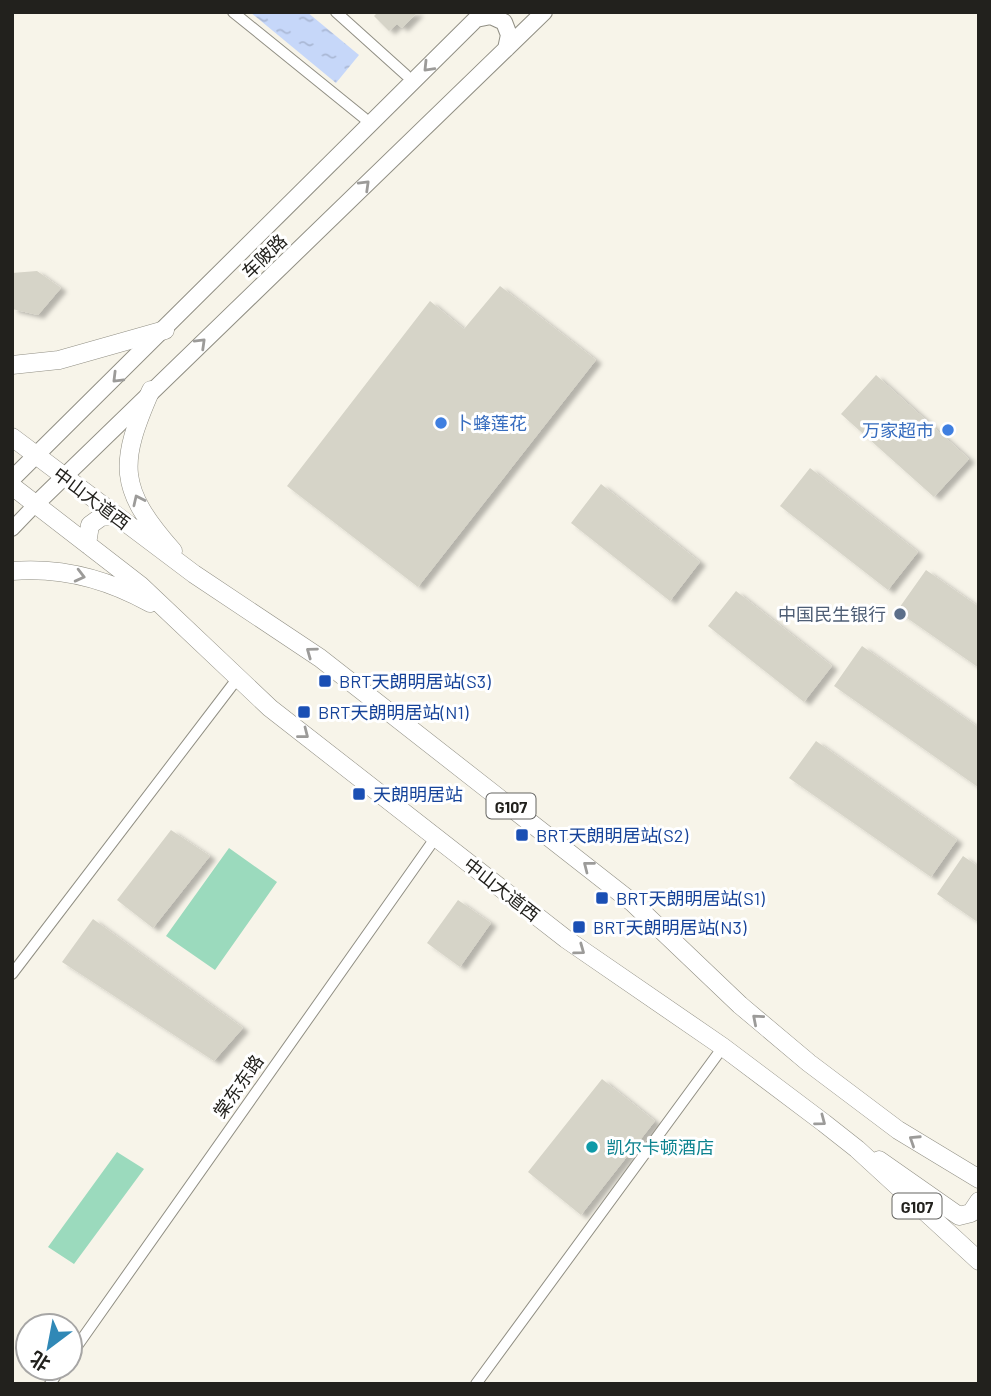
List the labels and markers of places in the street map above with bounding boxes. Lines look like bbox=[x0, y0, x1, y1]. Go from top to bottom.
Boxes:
place label: 卜蜂莲花 bbox=[455, 412, 527, 434]
marker: 卜蜂莲花 bbox=[433, 415, 449, 431]
place label: 万家超市 bbox=[862, 419, 934, 441]
marker: 万家超市 bbox=[940, 422, 956, 438]
place label: 中国民生银行 bbox=[778, 603, 886, 625]
marker: 中国民生银行 bbox=[892, 606, 908, 622]
place label: BRT天朗明居站(S3) bbox=[339, 670, 491, 692]
marker: BRT天朗明居站(S3) bbox=[317, 673, 333, 689]
place label: BRT天朗明居站(N1) bbox=[318, 701, 469, 723]
marker: BRT天朗明居站(N1) bbox=[296, 704, 312, 720]
place label: 天朗明居站 bbox=[373, 783, 463, 805]
marker: 天朗明居站 bbox=[351, 786, 367, 802]
place label: BRT天朗明居站(S2) bbox=[536, 824, 688, 846]
marker: BRT天朗明居站(S2) bbox=[514, 827, 530, 843]
place label: BRT天朗明居站(S1) bbox=[616, 887, 765, 909]
marker: BRT天朗明居站(S1) bbox=[594, 890, 610, 906]
place label: BRT天朗明居站(N3) bbox=[593, 916, 747, 938]
marker: BRT天朗明居站(N3) bbox=[571, 919, 587, 935]
place label: 凯尔卡顿酒店 bbox=[606, 1136, 714, 1158]
marker: 凯尔卡顿酒店 bbox=[584, 1139, 600, 1155]

